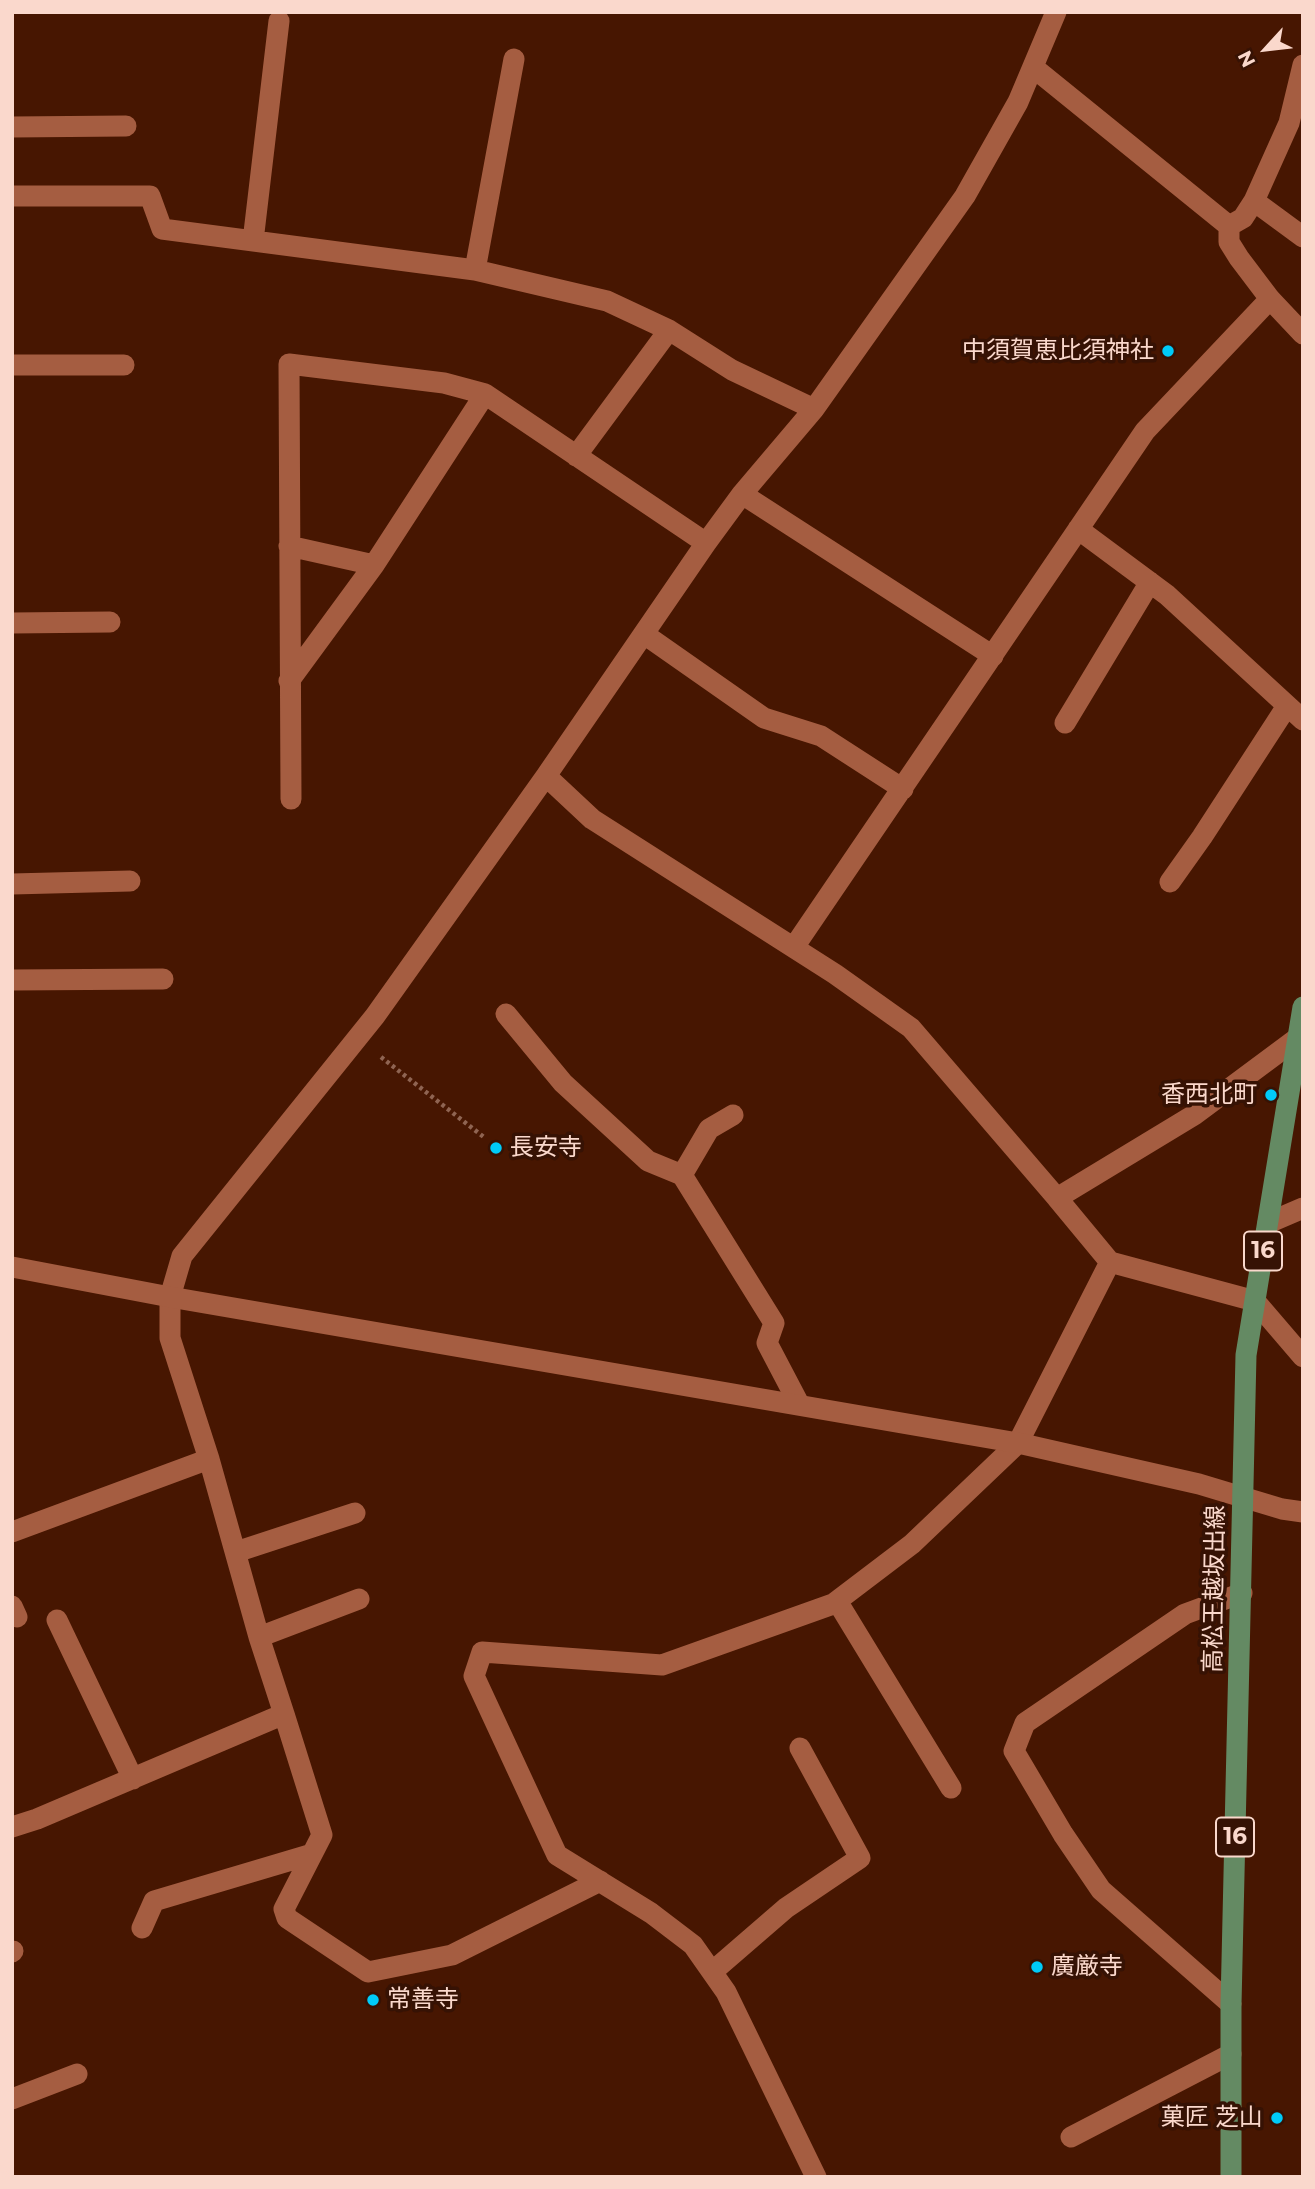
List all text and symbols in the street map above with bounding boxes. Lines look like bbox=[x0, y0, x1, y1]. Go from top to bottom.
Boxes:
north arrow bbox=[1231, 14, 1301, 84]
text: N bbox=[1233, 47, 1261, 71]
place label: 中須賀恵比須神社 bbox=[962, 337, 1154, 365]
marker: 中須賀恵比須神社 bbox=[1160, 343, 1176, 359]
place label: 香西北町 bbox=[1161, 1081, 1257, 1109]
marker: 香西北町 bbox=[1263, 1087, 1279, 1103]
place label: 長安寺 bbox=[510, 1134, 582, 1162]
marker: 長安寺 bbox=[488, 1140, 504, 1156]
road number: 16 bbox=[1244, 1232, 1282, 1270]
street label: 高松王越坂出線 bbox=[1199, 1505, 1231, 1673]
road number: 16 bbox=[1216, 1818, 1254, 1856]
place label: 廣厳寺 bbox=[1051, 1953, 1123, 1981]
marker: 廣厳寺 bbox=[1029, 1959, 1045, 1975]
place label: 常善寺 bbox=[387, 1986, 459, 2014]
marker: 常善寺 bbox=[365, 1992, 381, 2008]
place label: 菓匠 芝山 bbox=[1161, 2104, 1263, 2132]
marker: 菓匠 芝山 bbox=[1269, 2110, 1285, 2126]

